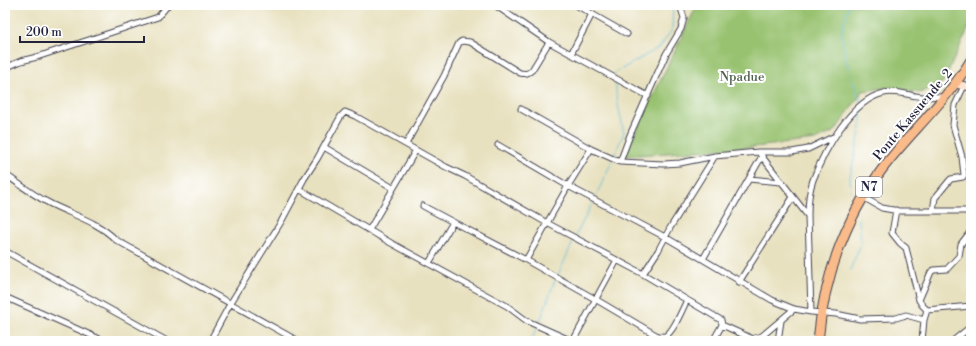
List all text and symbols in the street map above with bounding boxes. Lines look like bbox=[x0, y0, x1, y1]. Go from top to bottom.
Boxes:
scale bar bbox=[20, 18, 144, 44]
text: 200 m bbox=[26, 25, 62, 40]
street label: Ponte Kassuende_2 bbox=[870, 66, 956, 164]
park label: Npadue bbox=[719, 69, 765, 85]
road number: N7 bbox=[856, 177, 882, 197]

